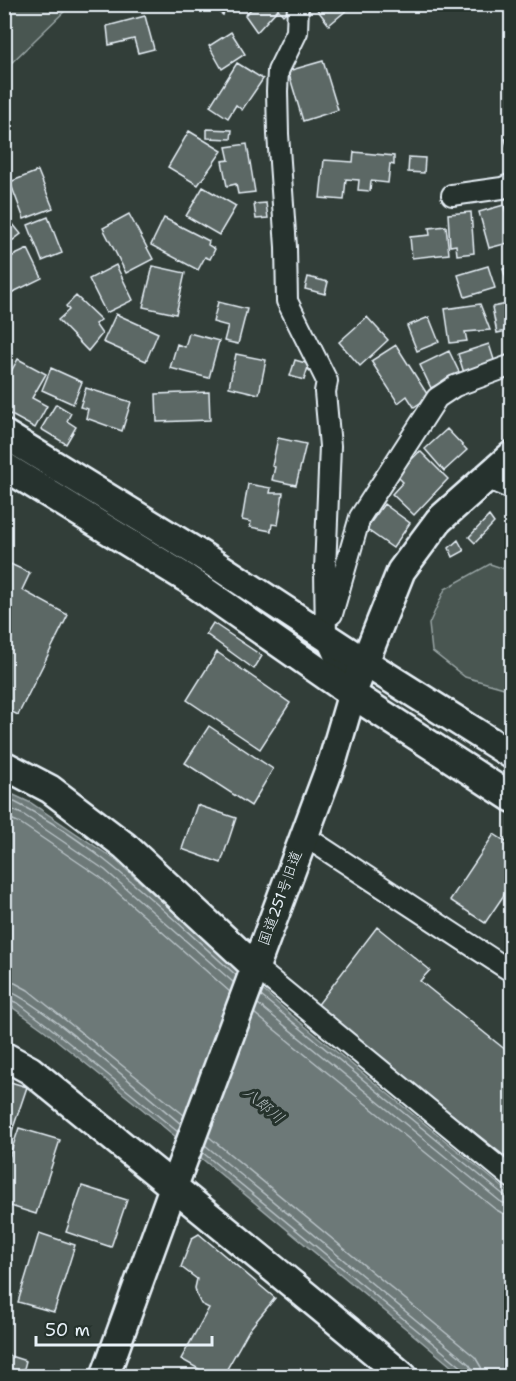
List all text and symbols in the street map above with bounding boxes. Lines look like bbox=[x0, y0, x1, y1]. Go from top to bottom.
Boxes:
street label: 国道251号旧道 bbox=[253, 848, 307, 948]
water label: 八郎川 bbox=[239, 1082, 289, 1128]
scale bar bbox=[36, 1309, 212, 1347]
text: 50 m bbox=[45, 1318, 90, 1342]

